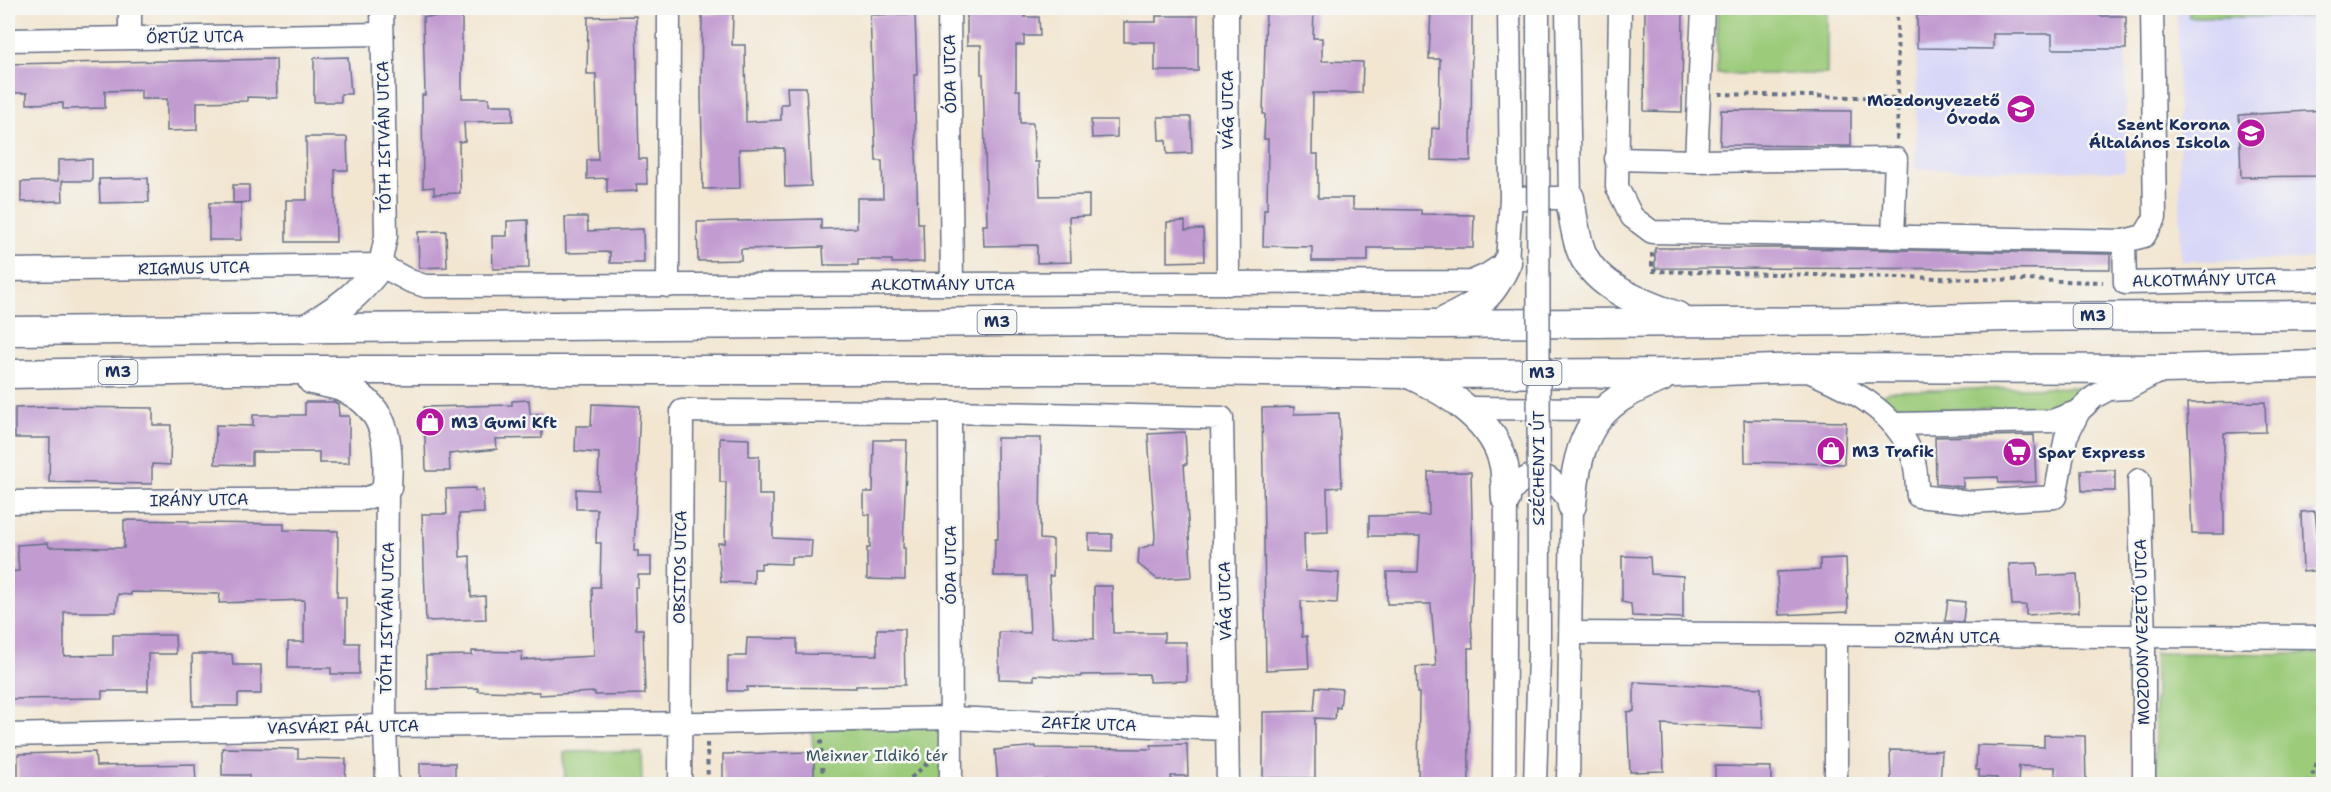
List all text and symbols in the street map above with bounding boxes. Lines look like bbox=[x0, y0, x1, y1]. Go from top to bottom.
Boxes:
street label: ŐRTŰZ UTCA bbox=[146, 26, 244, 48]
street label: ÓDA UTCA bbox=[939, 34, 961, 114]
street label: TÓTH ISTVÁN UTCA bbox=[372, 61, 396, 213]
street label: VÁG UTCA bbox=[1217, 70, 1238, 150]
place label: Mozdonyvezető Óvoda bbox=[1867, 90, 2000, 129]
school or university icon: Mozdonyvezető Óvoda bbox=[2005, 93, 2037, 125]
place label: Szent Korona Általános Iskola bbox=[2089, 114, 2230, 153]
school or university icon: Szent Korona Általános Iskola bbox=[2235, 117, 2267, 149]
street label: RIGMUS UTCA bbox=[138, 257, 250, 279]
street label: ALKOTMÁNY UTCA bbox=[2132, 268, 2276, 292]
street label: ALKOTMÁNY UTCA bbox=[871, 274, 1015, 295]
road number: M3 bbox=[2074, 304, 2112, 328]
road number: M3 bbox=[978, 310, 1016, 334]
road number: M3 bbox=[98, 360, 138, 384]
road number: M3 bbox=[1522, 361, 1562, 385]
shop icon: M3 Gumi Kft bbox=[414, 406, 446, 438]
street label: SZÉCHENYI ÚT bbox=[1528, 410, 1549, 526]
place label: M3 Gumi Kft bbox=[451, 412, 557, 433]
shop icon: M3 Trafik bbox=[1815, 435, 1847, 467]
supermarket icon: Spar Express bbox=[2001, 436, 2033, 468]
place label: M3 Trafik bbox=[1852, 441, 1934, 462]
place label: Spar Express bbox=[2038, 442, 2145, 463]
street label: IRÁNY UTCA bbox=[149, 489, 249, 511]
street label: OBSITOS UTCA bbox=[669, 510, 691, 624]
street label: ÓDA UTCA bbox=[940, 525, 961, 605]
street label: MOZDONYVEZETŐ UTCA bbox=[2130, 539, 2154, 725]
street label: TÓTH ISTVÁN UTCA bbox=[375, 542, 399, 694]
street label: VÁG UTCA bbox=[1214, 561, 1236, 641]
street label: OZMÁN UTCA bbox=[1894, 627, 2000, 648]
street label: ZAFÍR UTCA bbox=[1041, 712, 1137, 736]
street label: VASVÁRI PÁL UTCA bbox=[267, 715, 419, 739]
park label: Meixner Ildikó tér bbox=[806, 745, 948, 766]

